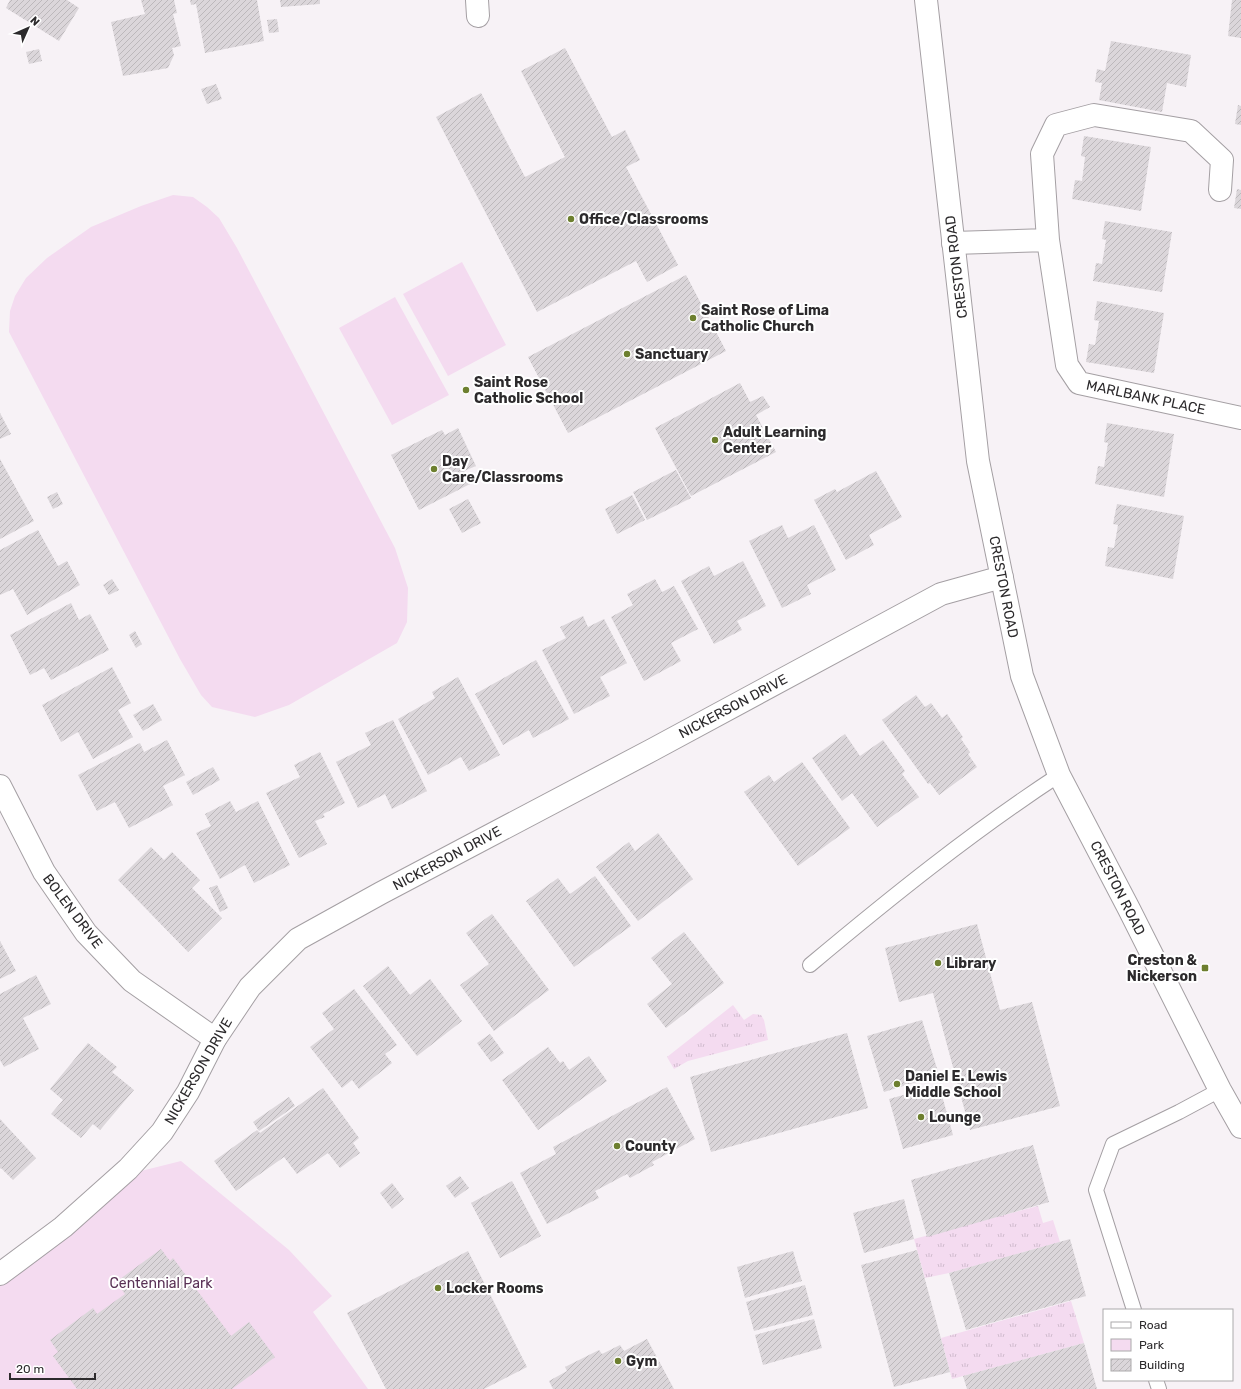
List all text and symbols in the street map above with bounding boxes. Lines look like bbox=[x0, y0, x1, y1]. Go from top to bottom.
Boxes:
north arrow bbox=[8, 8, 48, 48]
text: N bbox=[27, 14, 42, 29]
place label: Office/Classrooms bbox=[579, 211, 709, 228]
marker: Office/Classrooms bbox=[566, 214, 576, 224]
street label: CRESTON ROAD bbox=[942, 214, 971, 319]
place label: Saint Rose of Lima Catholic Church bbox=[701, 302, 829, 335]
marker: Saint Rose of Lima Catholic Church bbox=[688, 313, 698, 323]
place label: Sanctuary bbox=[635, 346, 709, 363]
marker: Sanctuary bbox=[622, 349, 632, 359]
place label: Saint Rose Catholic School bbox=[474, 374, 583, 407]
street label: MARLBANK PLACE bbox=[1085, 377, 1207, 418]
marker: Saint Rose Catholic School bbox=[461, 385, 471, 395]
place label: Adult Learning Center bbox=[723, 424, 827, 457]
marker: Adult Learning Center bbox=[710, 435, 720, 445]
place label: Day Care/Classrooms bbox=[442, 453, 563, 486]
marker: Day Care/Classrooms bbox=[429, 464, 439, 474]
street label: CRESTON ROAD bbox=[985, 535, 1022, 640]
street label: NICKERSON DRIVE bbox=[676, 671, 790, 742]
street label: NICKERSON DRIVE bbox=[390, 823, 504, 894]
street label: CRESTON ROAD bbox=[1086, 838, 1149, 938]
street label: BOLEN DRIVE bbox=[39, 871, 106, 952]
place label: Creston & Nickerson bbox=[1127, 952, 1198, 985]
place label: Library bbox=[946, 955, 997, 972]
marker: Library bbox=[933, 958, 943, 968]
marker: Creston & Nickerson bbox=[1200, 963, 1210, 973]
street label: NICKERSON DRIVE bbox=[161, 1015, 236, 1128]
place label: Daniel E. Lewis Middle School bbox=[905, 1068, 1008, 1101]
marker: Daniel E. Lewis Middle School bbox=[892, 1079, 902, 1089]
place label: Lounge bbox=[929, 1109, 981, 1126]
marker: Lounge bbox=[916, 1112, 926, 1122]
place label: County bbox=[625, 1138, 677, 1155]
marker: County bbox=[612, 1141, 622, 1151]
park label: Centennial Park bbox=[110, 1275, 213, 1292]
place label: Locker Rooms bbox=[446, 1280, 544, 1297]
marker: Locker Rooms bbox=[433, 1283, 443, 1293]
legend bbox=[1103, 1309, 1233, 1381]
text: Road bbox=[1139, 1318, 1167, 1332]
text: Park bbox=[1139, 1338, 1165, 1352]
place label: Gym bbox=[626, 1353, 657, 1370]
scale bar bbox=[10, 1355, 95, 1381]
marker: Gym bbox=[613, 1356, 623, 1366]
text: Building bbox=[1139, 1358, 1185, 1372]
text: 20 m bbox=[16, 1362, 44, 1376]

